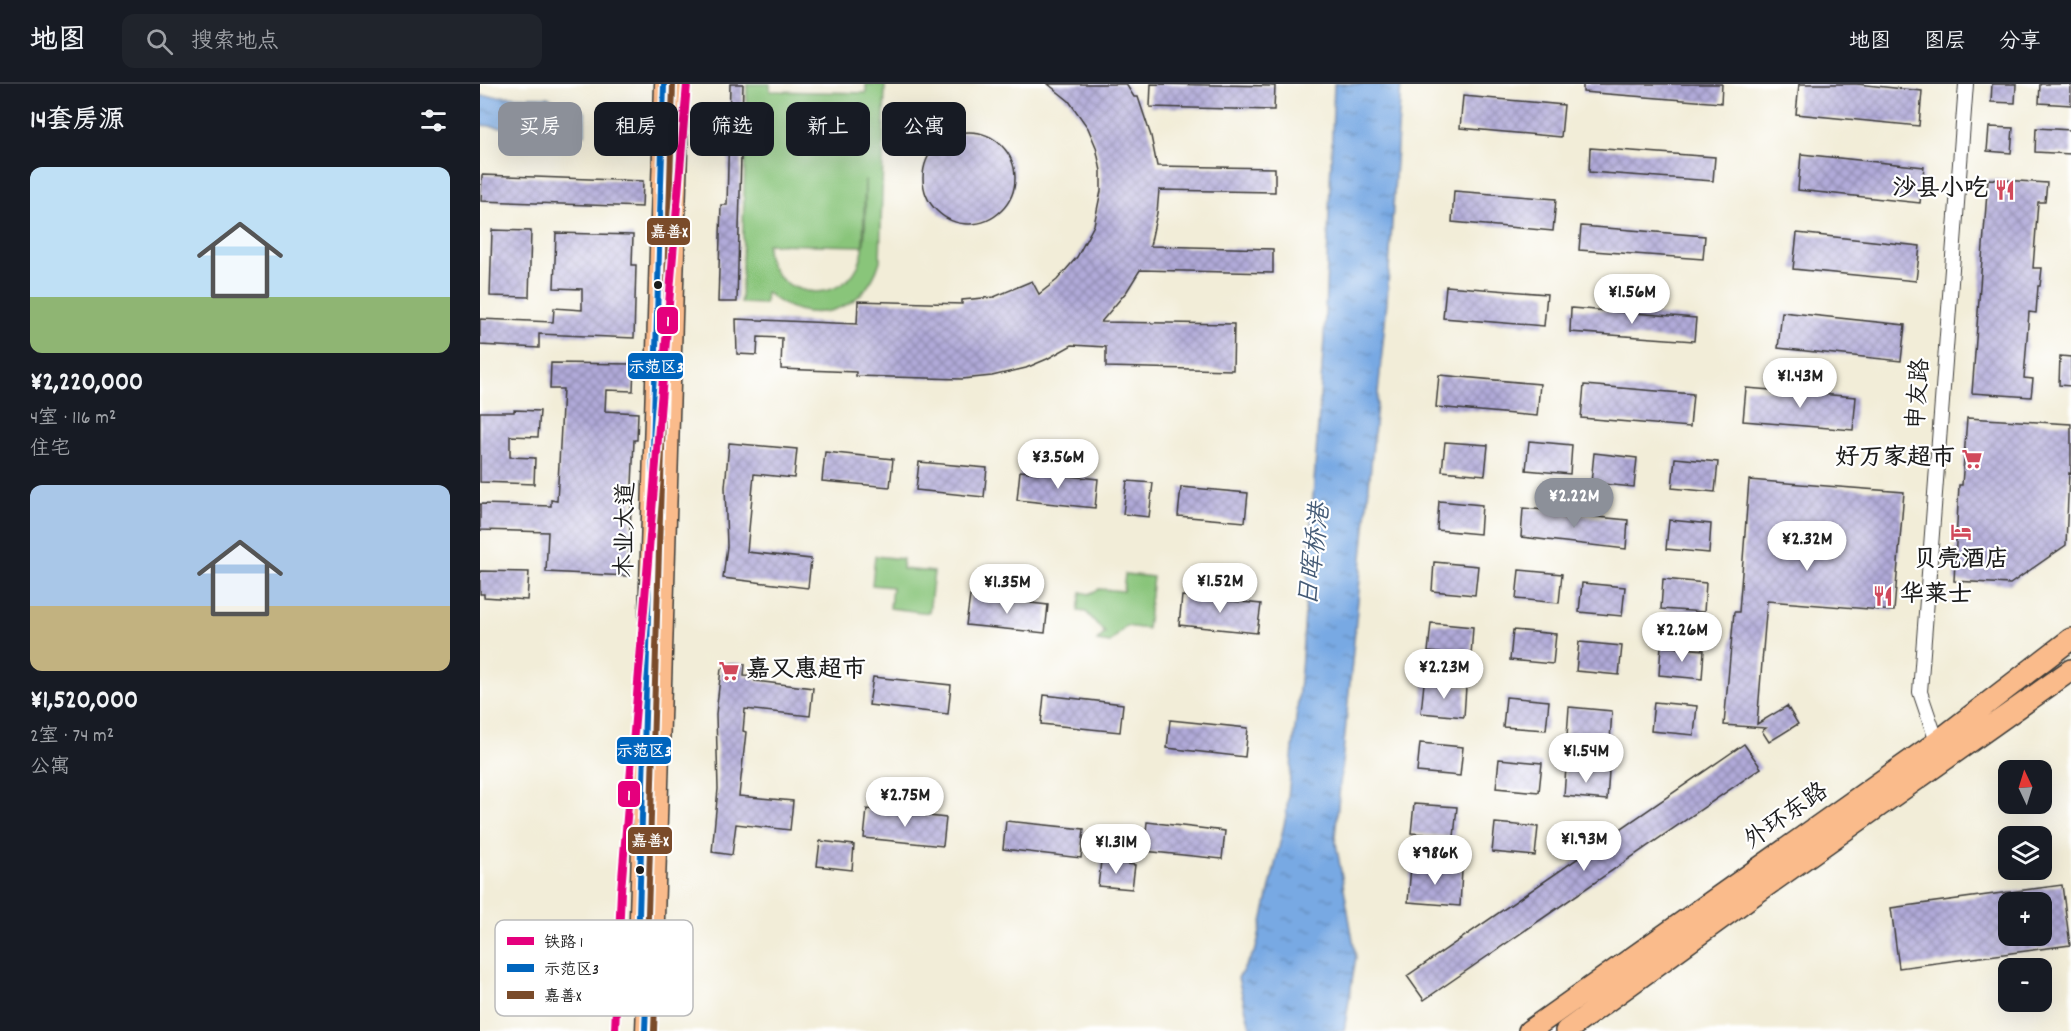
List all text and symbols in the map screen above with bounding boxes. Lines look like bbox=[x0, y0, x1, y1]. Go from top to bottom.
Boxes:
search box bbox=[122, 14, 542, 68]
text: 地图 bbox=[30, 23, 86, 63]
icon: search bbox=[143, 25, 176, 58]
text: 搜索地点 bbox=[191, 27, 279, 58]
text: 地图 bbox=[1849, 28, 1891, 58]
text: 图层 bbox=[1924, 28, 1966, 58]
text: 分享 bbox=[1999, 28, 2041, 58]
chip: 买房 bbox=[498, 102, 582, 156]
chip: 租房 bbox=[594, 102, 678, 156]
chip: 筛选 bbox=[690, 102, 774, 156]
chip: 新上 bbox=[786, 102, 870, 156]
chip: 公寓 bbox=[882, 102, 966, 156]
text: 14套房源 bbox=[30, 103, 124, 140]
icon: filters bbox=[417, 104, 450, 137]
place label: 沙县小吃 bbox=[1892, 173, 1988, 207]
restaurant icon: 沙县小吃 bbox=[1993, 178, 2017, 202]
icon: home bbox=[186, 206, 294, 314]
line badge: 嘉善X bbox=[646, 217, 691, 246]
text: 嘉善X bbox=[650, 222, 688, 245]
pin: ¥1.56M bbox=[1583, 274, 1681, 325]
unlabelled marker bbox=[652, 279, 664, 291]
text: ¥1.56M bbox=[1608, 279, 1656, 307]
line badge: 1 bbox=[656, 306, 679, 335]
text: 1 bbox=[666, 311, 670, 334]
line badge: 示范区3 bbox=[627, 352, 684, 380]
text: 示范区3 bbox=[628, 357, 684, 380]
street label: 申友路 bbox=[1901, 357, 1939, 431]
pin: ¥1.43M bbox=[1751, 358, 1849, 409]
text: ¥1.43M bbox=[1777, 363, 1823, 391]
text: ¥2,220,000 bbox=[30, 365, 143, 402]
text: 4室 · 116 m² bbox=[30, 405, 116, 433]
text: 住宅 bbox=[30, 436, 70, 464]
pin: ¥3.56M bbox=[1009, 439, 1107, 490]
place label: 好万家超市 bbox=[1835, 442, 1955, 476]
text: ¥3.56M bbox=[1032, 444, 1084, 472]
supermarket icon: 好万家超市 bbox=[1960, 447, 1984, 471]
pin: ¥2.22M bbox=[1525, 478, 1623, 529]
street label: 木业大道 bbox=[609, 482, 645, 578]
text: ¥2.22M bbox=[1549, 483, 1599, 511]
water label: 日晖桥港 bbox=[1291, 498, 1341, 609]
hotel icon: 贝壳酒店 bbox=[1949, 520, 1973, 544]
pin: ¥2.32M bbox=[1758, 521, 1856, 572]
icon: home bbox=[186, 524, 294, 632]
text: ¥2.32M bbox=[1781, 526, 1833, 554]
place label: 贝壳酒店 bbox=[1913, 544, 2009, 578]
pin: ¥1.52M bbox=[1171, 563, 1269, 614]
pin: ¥1.35M bbox=[958, 564, 1056, 615]
text: ¥1.52M bbox=[1196, 568, 1244, 596]
text: ¥1.35M bbox=[983, 569, 1031, 597]
place label: 华莱士 bbox=[1900, 579, 1972, 613]
restaurant icon: 华莱士 bbox=[1871, 584, 1895, 608]
pin: ¥2.26M bbox=[1633, 612, 1731, 663]
text: ¥2.26M bbox=[1656, 617, 1708, 645]
pin: ¥2.23M bbox=[1395, 649, 1493, 700]
place label: 嘉又惠超市 bbox=[746, 654, 866, 688]
text: ¥2.23M bbox=[1418, 654, 1470, 682]
supermarket icon: 嘉又惠超市 bbox=[717, 659, 741, 683]
text: ¥1,520,000 bbox=[30, 683, 138, 720]
text: 2室 · 74 m² bbox=[30, 723, 114, 751]
pin: ¥1.54M bbox=[1537, 733, 1635, 784]
line badge: 示范区3 bbox=[616, 736, 672, 765]
text: ¥1.54M bbox=[1563, 738, 1609, 766]
text: 示范区3 bbox=[616, 741, 672, 764]
text: 公寓 bbox=[30, 754, 70, 782]
north arrow bbox=[1998, 760, 2052, 814]
map controls bbox=[1998, 760, 2052, 1012]
street label: 外环东路 bbox=[1738, 776, 1836, 858]
pin: ¥2.75M bbox=[856, 777, 954, 828]
line badge: 1 bbox=[617, 780, 641, 808]
text: ¥2.75M bbox=[880, 782, 930, 810]
text: 1 bbox=[627, 785, 631, 808]
pin: ¥1.93M bbox=[1535, 821, 1633, 872]
pin: ¥1.31M bbox=[1067, 824, 1165, 875]
line badge: 嘉善X bbox=[627, 826, 673, 855]
text: ¥1.93M bbox=[1560, 826, 1608, 854]
button: layers bbox=[1998, 826, 2052, 880]
text: ¥1.31M bbox=[1095, 829, 1137, 857]
text: 嘉善X bbox=[631, 831, 669, 854]
pin: ¥986K bbox=[1393, 835, 1477, 886]
text: ¥986K bbox=[1412, 840, 1458, 868]
unlabelled marker bbox=[634, 864, 646, 876]
button: + bbox=[1998, 892, 2052, 946]
legend bbox=[495, 920, 693, 1016]
text: 铁路 1 bbox=[544, 932, 583, 955]
button: − bbox=[1998, 958, 2052, 1012]
text: 示范区3 bbox=[544, 959, 599, 982]
text: 嘉善X bbox=[544, 986, 582, 1009]

